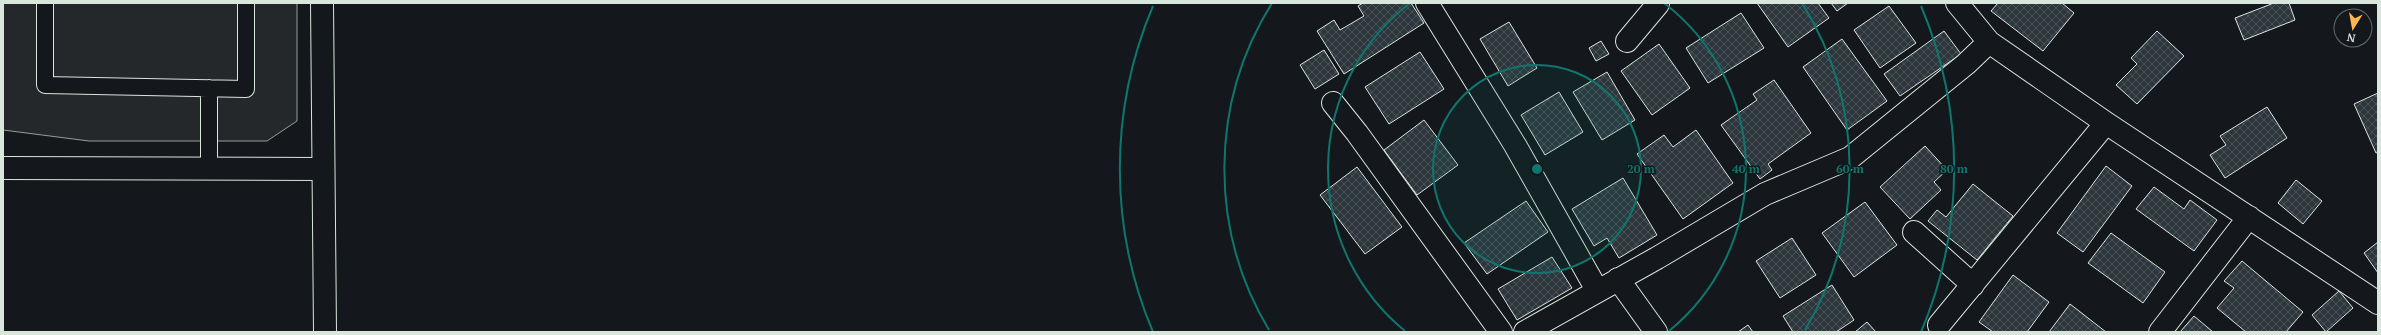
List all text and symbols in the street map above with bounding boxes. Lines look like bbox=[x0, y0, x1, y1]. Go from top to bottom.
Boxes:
north arrow bbox=[2333, 8, 2373, 48]
text: N bbox=[2345, 30, 2357, 45]
text: 20 m bbox=[1627, 161, 1655, 176]
text: 40 m bbox=[1732, 161, 1760, 176]
text: 60 m bbox=[1836, 161, 1864, 176]
text: 80 m bbox=[1940, 161, 1968, 176]
centre of rings bbox=[1530, 162, 1544, 176]

